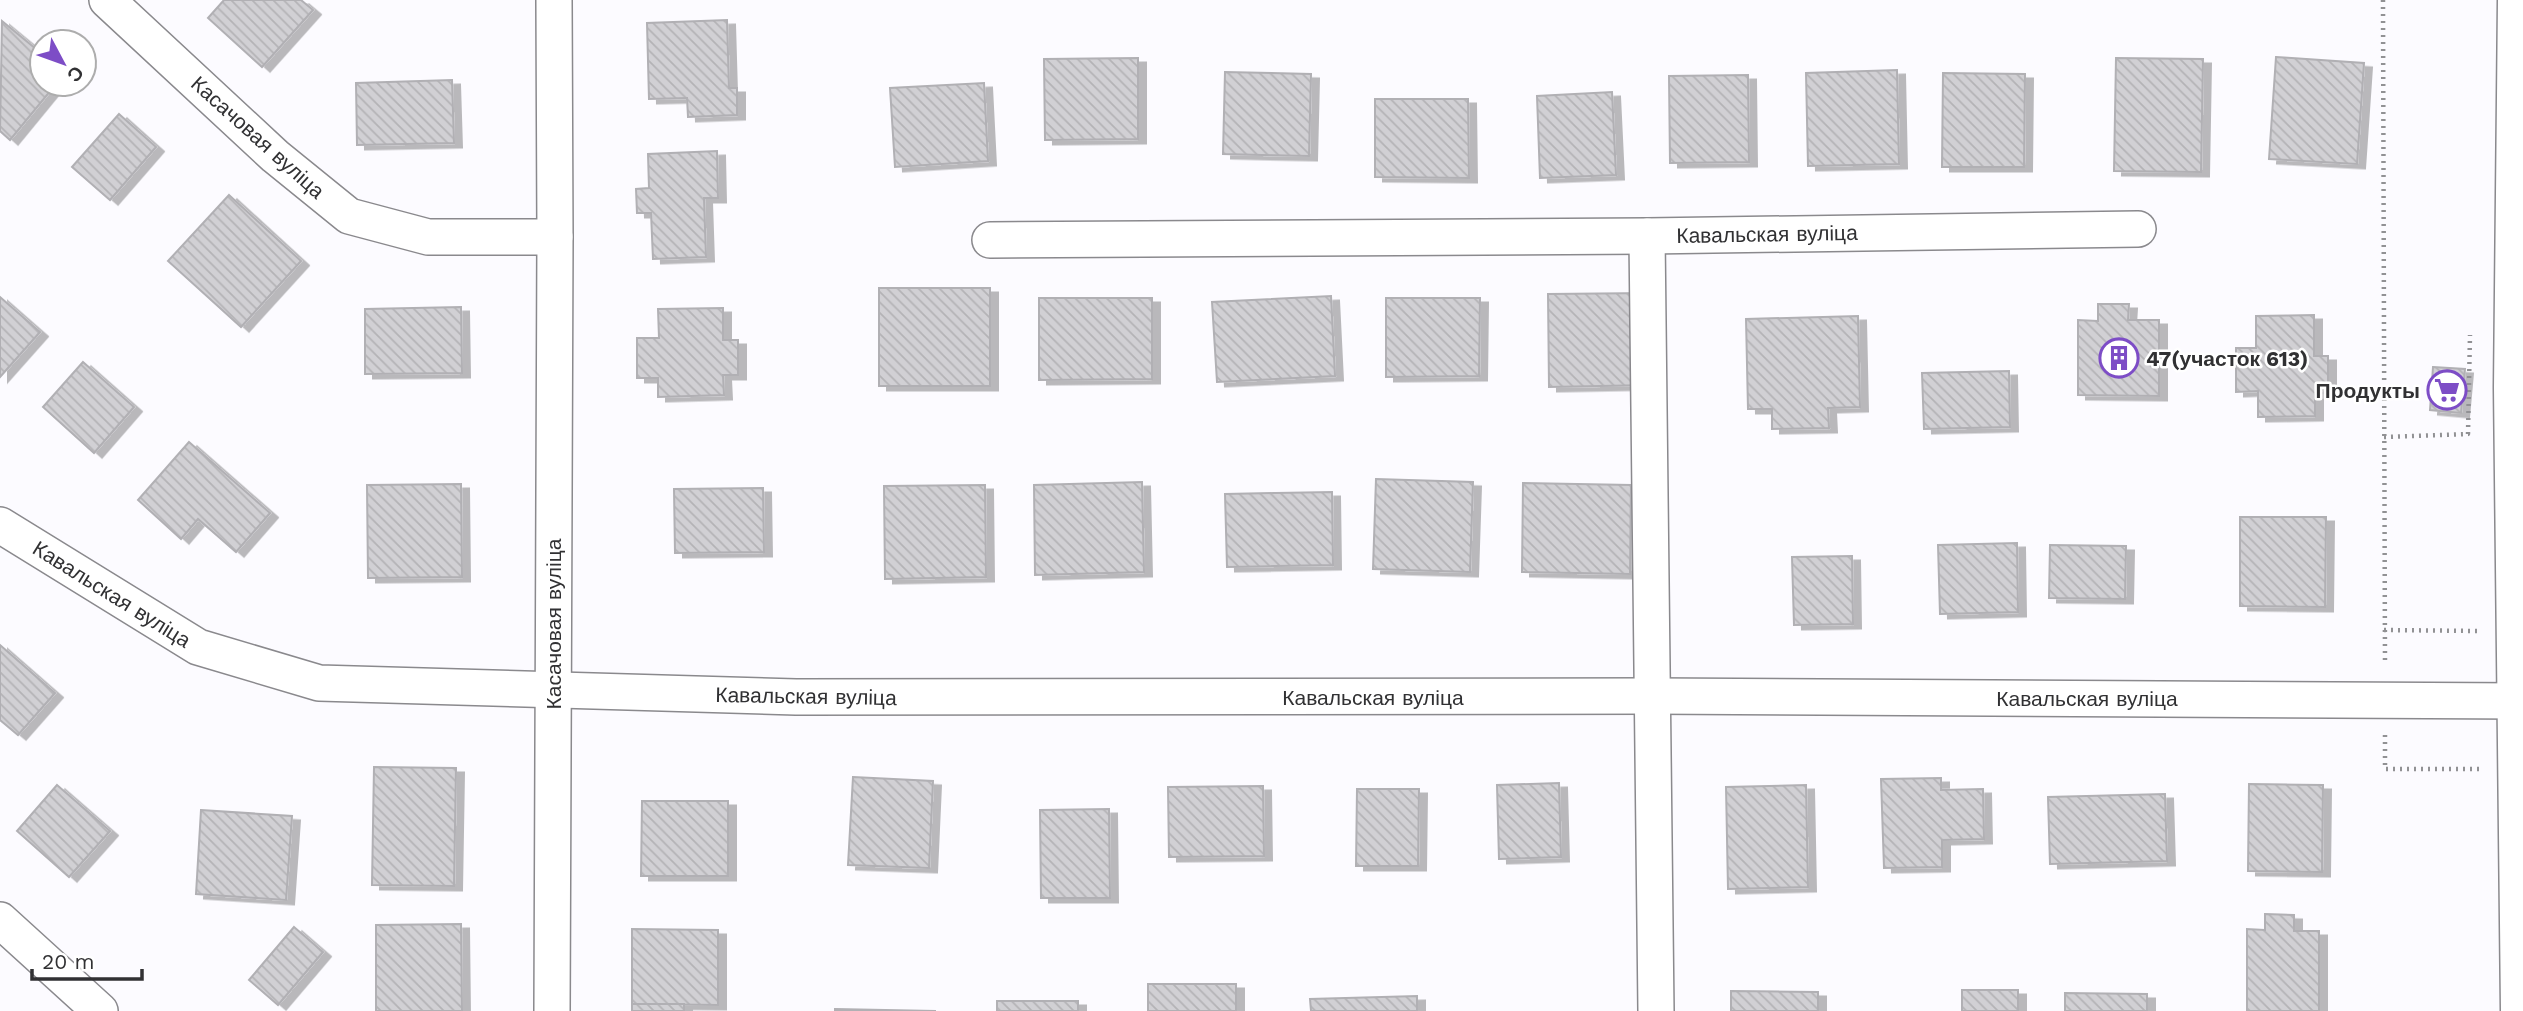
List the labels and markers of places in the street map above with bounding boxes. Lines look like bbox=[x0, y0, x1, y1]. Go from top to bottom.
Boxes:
building icon: 47(участок 613) bbox=[2098, 337, 2140, 379]
place label: 47(участок 613) bbox=[2146, 346, 2308, 371]
supermarket icon: Продукты bbox=[2426, 369, 2468, 411]
place label: Продукты bbox=[2316, 378, 2420, 403]

